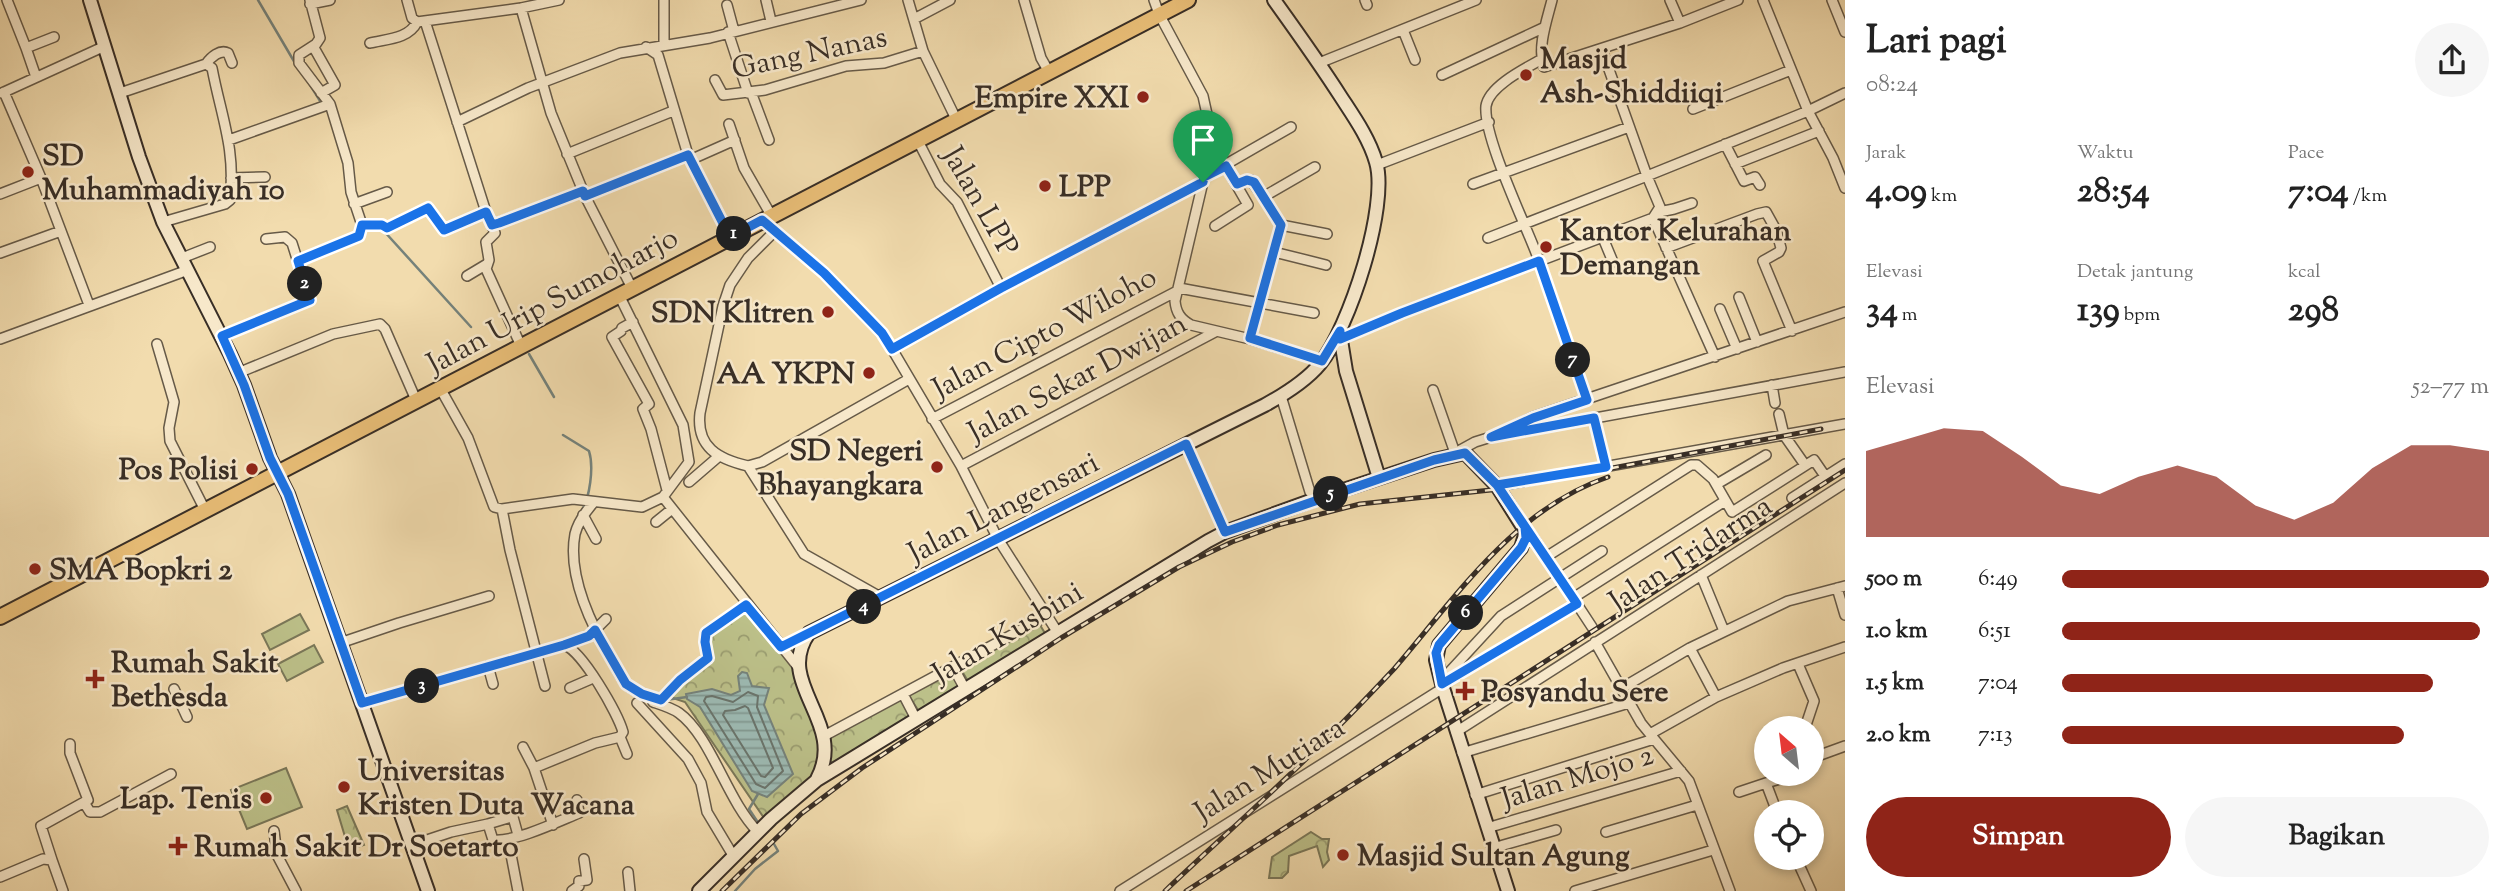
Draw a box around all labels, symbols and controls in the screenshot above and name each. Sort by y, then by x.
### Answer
text: Lari pagi [1866,16,2006,70]
street label: Gang Nanas [728,17,891,92]
button: share [2415,23,2489,97]
place label: Masjid Ash-Shiddiiqi [1540,39,1724,116]
marker: Masjid Ash-Shiddiiqi [1518,67,1534,83]
text: 08:24 [1866,69,1918,102]
place label: Empire XXI [975,78,1129,121]
marker: Empire XXI [1135,89,1151,105]
pin [1173,110,1233,182]
icon: arrive [1184,121,1222,159]
place label: SD Muhammadiyah 10 [42,136,285,213]
street label: Jalan LPP [929,137,1028,265]
text: Jarak [1866,140,1906,167]
text: Waktu [2077,140,2133,167]
text: Pace [2288,140,2324,167]
marker: SD Muhammadiyah 10 [20,164,36,180]
place label: LPP [1059,167,1111,210]
text: 4.09 [1866,167,1927,218]
text: 28:54 [2077,167,2150,218]
text: 7:04 [2288,167,2349,218]
marker: LPP [1037,178,1053,194]
text: km [1927,183,1957,210]
text: /km [2349,183,2387,210]
place label: Kantor Kelurahan Demangan [1560,211,1791,288]
pin: 1 [716,216,752,252]
street label: Jalan Urip Sumoharjo [418,218,686,388]
text: 1 [730,220,737,247]
marker: Kantor Kelurahan Demangan [1538,239,1554,255]
street label: Jalan Cipto Wiloho [924,257,1165,413]
text: Elevasi [1866,259,1923,286]
text: Detak jantung [2077,259,2193,286]
text: kcal [2288,259,2321,286]
pin: 2 [288,266,322,302]
text: 2 [300,270,309,297]
text: 34 [1866,286,1898,337]
text: 139 [2077,286,2120,337]
text: 298 [2288,286,2339,337]
place label: SDN Klitren [651,293,814,336]
text: m [1898,302,1918,329]
text: bpm [2120,302,2160,329]
street label: Jalan Sekar Dwijan [959,303,1196,456]
marker: SDN Klitren [820,304,836,320]
pin: 7 [1556,342,1590,378]
text: 7 [1568,346,1577,373]
place label: AA YKPN [716,354,855,397]
marker: AA YKPN [861,365,877,381]
text: Elevasi [1866,371,1935,404]
text: 52–77 m [2412,371,2489,404]
place label: SD Negeri Bhayangkara [758,431,923,508]
street label: Jalan Langensari [899,443,1107,577]
place label: Pos Polisi [119,450,238,493]
marker: SD Negeri Bhayangkara [929,459,945,475]
marker: Pos Polisi [244,461,260,477]
pin: 5 [1314,476,1348,512]
text: 5 [1327,480,1334,507]
street label: Jalan Tridarma [1599,486,1782,625]
place label: SMA Bopkri 2 [49,550,232,593]
marker: SMA Bopkri 2 [27,561,43,577]
text: 500 m [1866,563,1922,596]
text: 6:49 [1978,563,2018,596]
street label: Jalan Kusbini [923,572,1092,697]
pin: 4 [846,590,882,624]
text: 4 [859,593,868,620]
pin: 6 [1448,596,1484,630]
text: 6 [1461,599,1470,626]
text: 1.0 km [1866,615,1928,648]
text: 6:51 [1978,615,2011,648]
place label: Rumah Sakit Bethesda [111,643,279,720]
text: 1.5 km [1866,667,1924,700]
text: 7:04 [1978,667,2018,700]
pin: 3 [404,668,440,704]
marker: Rumah Sakit Bethesda [85,669,105,689]
text: 3 [418,672,425,699]
place label: Posyandu Sere [1481,672,1668,715]
marker: Posyandu Sere [1455,681,1475,701]
street label: Jalan Mutiara [1185,708,1354,836]
north arrow [1754,716,1824,786]
map controls [1754,716,1824,870]
text: 2.0 km [1866,719,1931,752]
text: 7:13 [1978,719,2013,752]
street label: Jalan Mojo 2 [1494,735,1659,823]
place label: Universitas Kristen Duta Wacana [358,751,635,828]
place label: Lap. Tenis [120,779,252,822]
marker: Universitas Kristen Duta Wacana [336,779,352,795]
marker: Lap. Tenis [258,790,274,806]
button: Simpan [1866,797,2171,877]
button: Bagikan [2185,797,2489,877]
button: locate [1754,800,1824,870]
place label: Rumah Sakit Dr Soetarto [194,827,519,870]
marker: Rumah Sakit Dr Soetarto [168,836,188,856]
place label: Masjid Sultan Agung [1357,836,1630,879]
marker: Masjid Sultan Agung [1335,847,1351,863]

